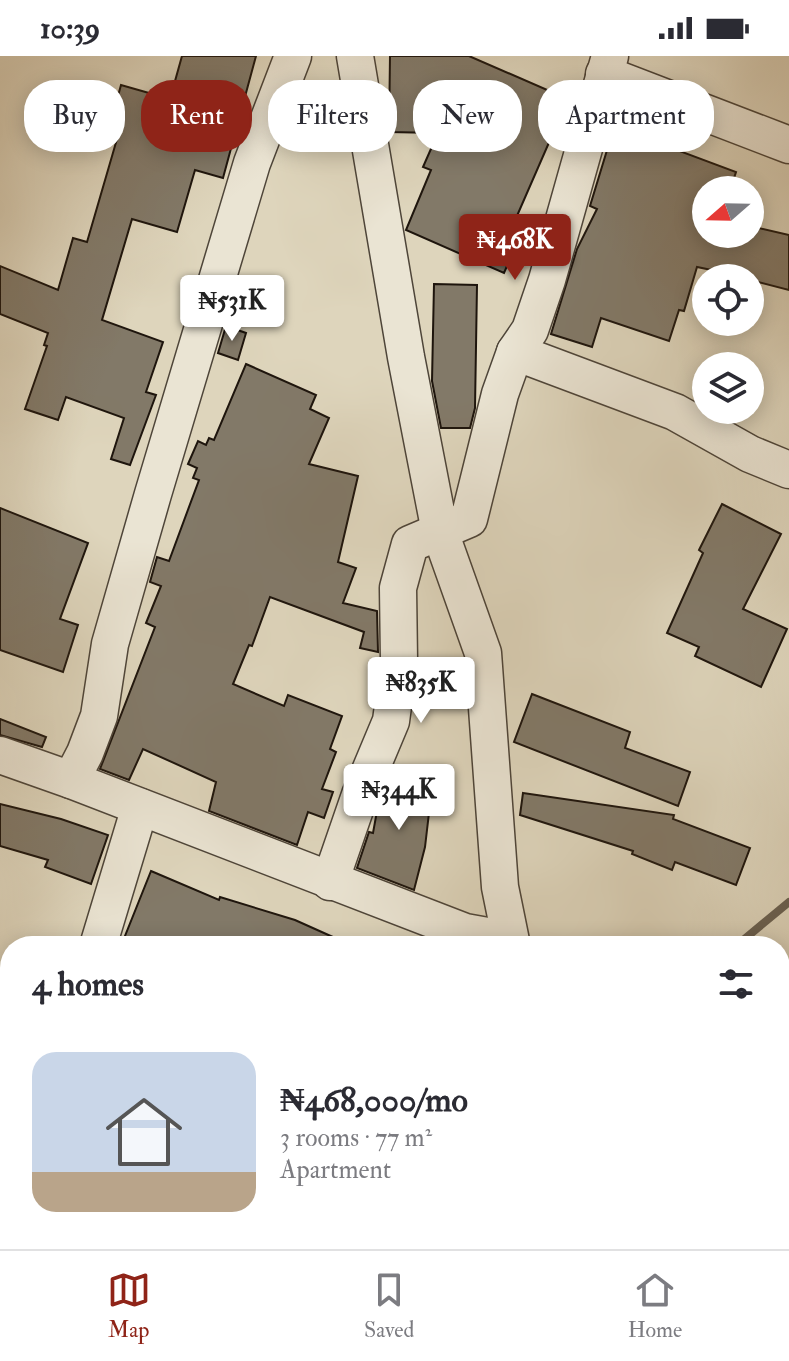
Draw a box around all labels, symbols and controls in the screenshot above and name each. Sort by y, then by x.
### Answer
text: 10:39 [40,10,100,47]
chip: Buy [24,80,125,152]
chip: Rent [141,80,252,152]
chip: Filters [268,80,397,152]
chip: New [413,80,522,152]
chip: Apartment [538,80,714,152]
north arrow [692,176,764,248]
map controls [692,176,764,424]
pin: ₦468K [459,214,571,282]
text: ₦468K [477,224,553,256]
button: locate [692,264,764,336]
pin: ₦531K [176,275,288,343]
text: ₦531K [198,285,266,317]
button: layers [692,352,764,424]
pin: ₦835K [365,657,477,725]
text: ₦835K [386,667,456,699]
pin: ₦344K [343,764,455,832]
text: ₦344K [362,774,436,806]
icon: filters [714,962,758,1006]
text: 4 homes [32,963,144,1006]
text: ₦468,000/mo [280,1079,468,1122]
icon: home [96,1084,192,1180]
text: 3 rooms · 77 m² [280,1122,432,1154]
text: Apartment [280,1154,391,1186]
tab: Map [107,1268,151,1344]
tab: Saved [364,1268,414,1344]
tab: Home [628,1268,682,1344]

